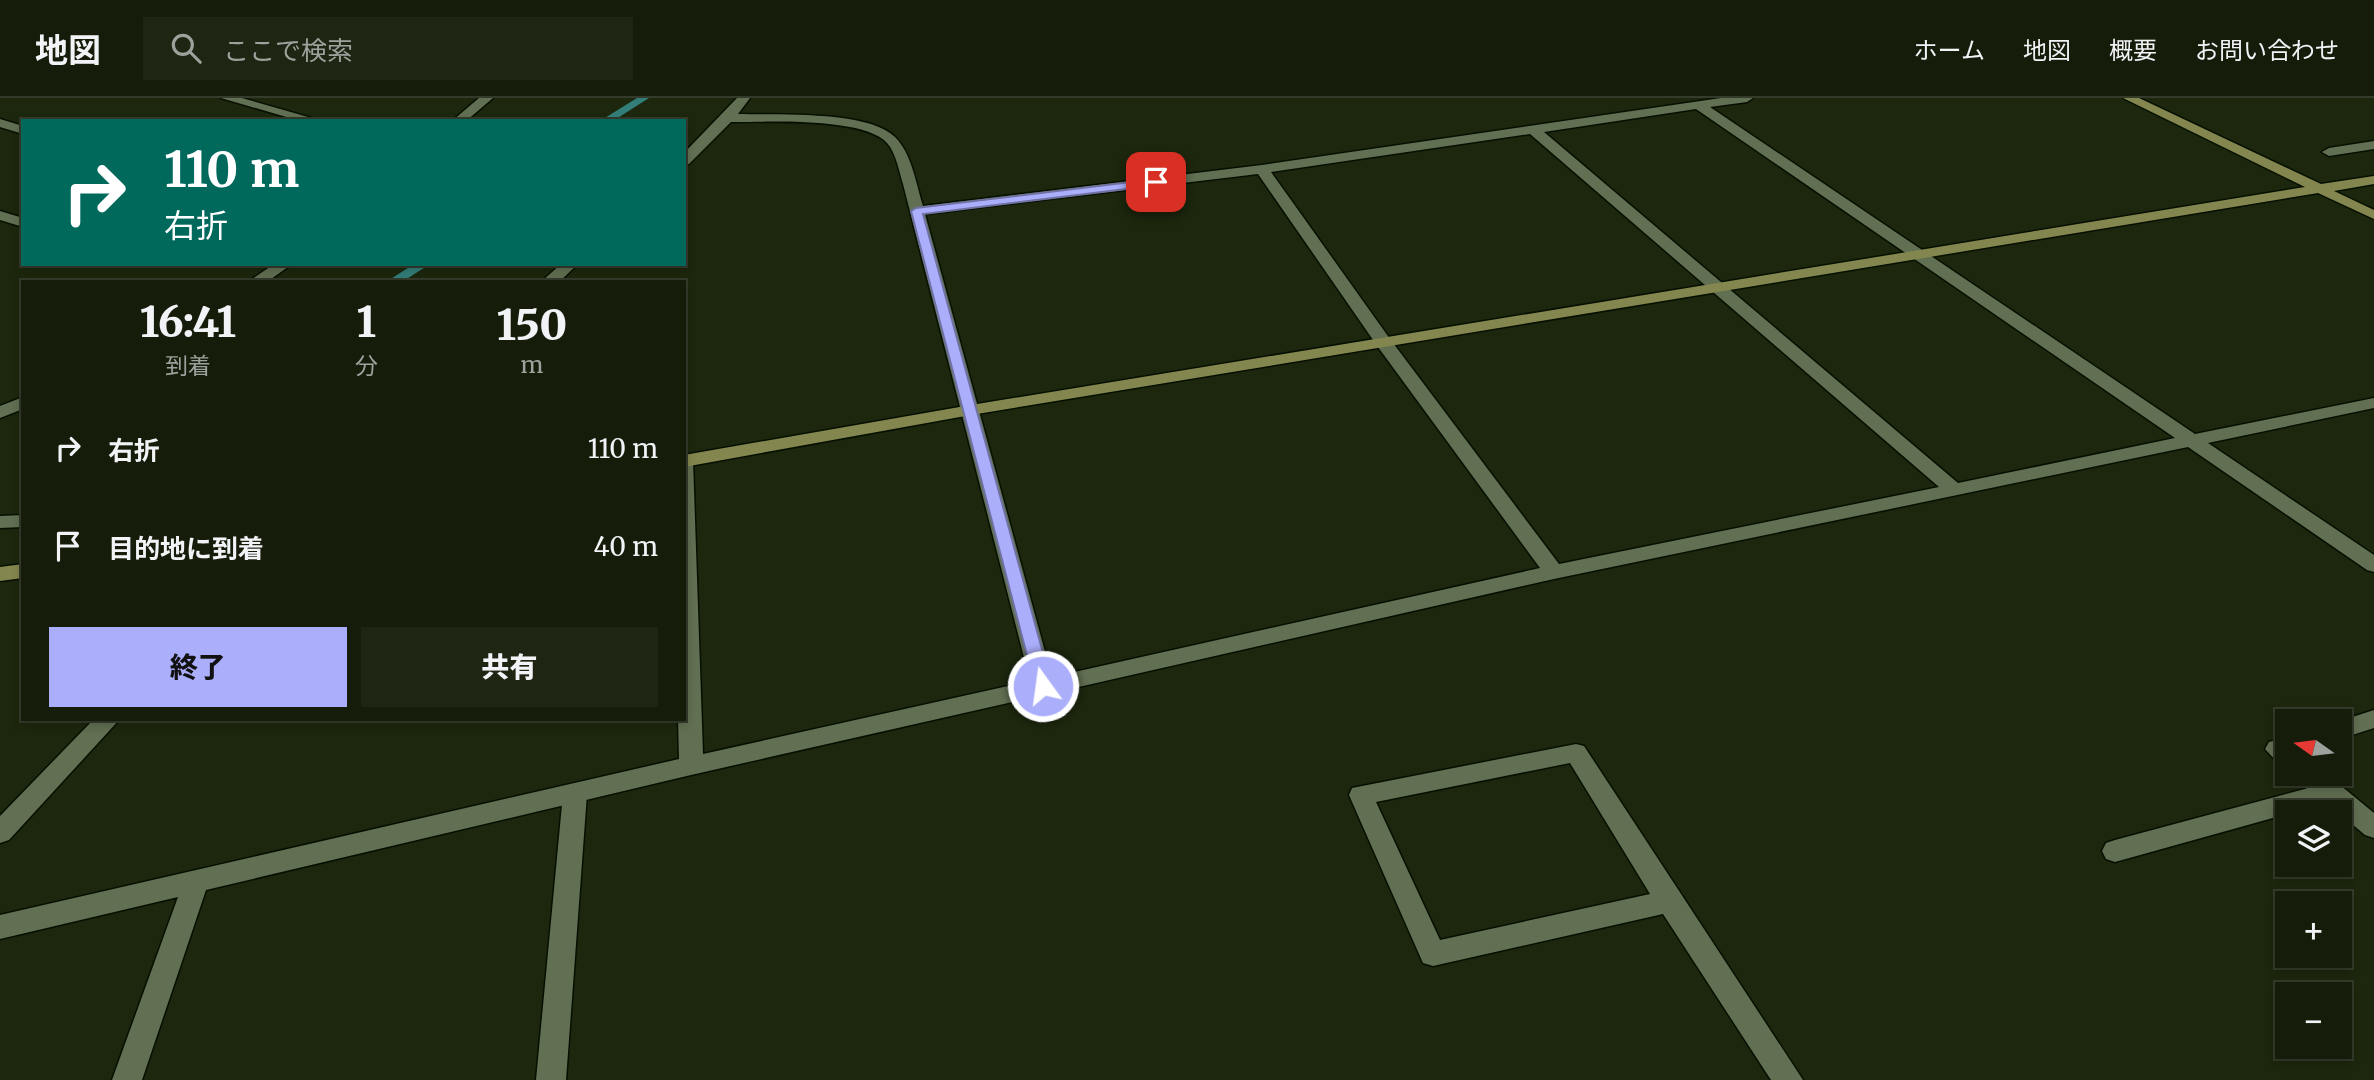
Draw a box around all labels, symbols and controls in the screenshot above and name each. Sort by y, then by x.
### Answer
search box [143,17,633,80]
icon: search [167,29,205,67]
text: 地図 [35,30,101,71]
text: ここで検索 [223,34,353,67]
text: ホーム [1914,35,1985,66]
text: 地図 [2023,35,2071,66]
text: 概要 [2109,35,2157,66]
text: お問い合わせ [2195,35,2339,66]
text: 110 m [164,139,299,200]
icon: right [49,147,140,238]
pin [1126,152,1186,212]
icon: arrive [1137,163,1175,201]
text: 右折 [164,206,228,246]
text: 16:41 [140,296,236,348]
text: 1 [357,296,376,348]
text: 150 [496,299,567,351]
text: m [520,350,543,379]
text: 到着 [165,351,211,380]
text: 分 [355,351,378,380]
icon: right [49,429,87,467]
text: 110 m [588,432,658,465]
text: 右折 [108,434,160,467]
icon: arrive [49,527,87,565]
text: 40 m [594,530,658,563]
text: 目的地に到着 [108,532,264,565]
button: 終了 [49,627,347,707]
button: 共有 [361,627,658,707]
position arrow [1006,649,1080,723]
north arrow [2275,709,2352,786]
map controls [2275,709,2352,1059]
button: layers [2275,800,2352,877]
button: + [2275,891,2352,968]
button: − [2275,982,2352,1059]

